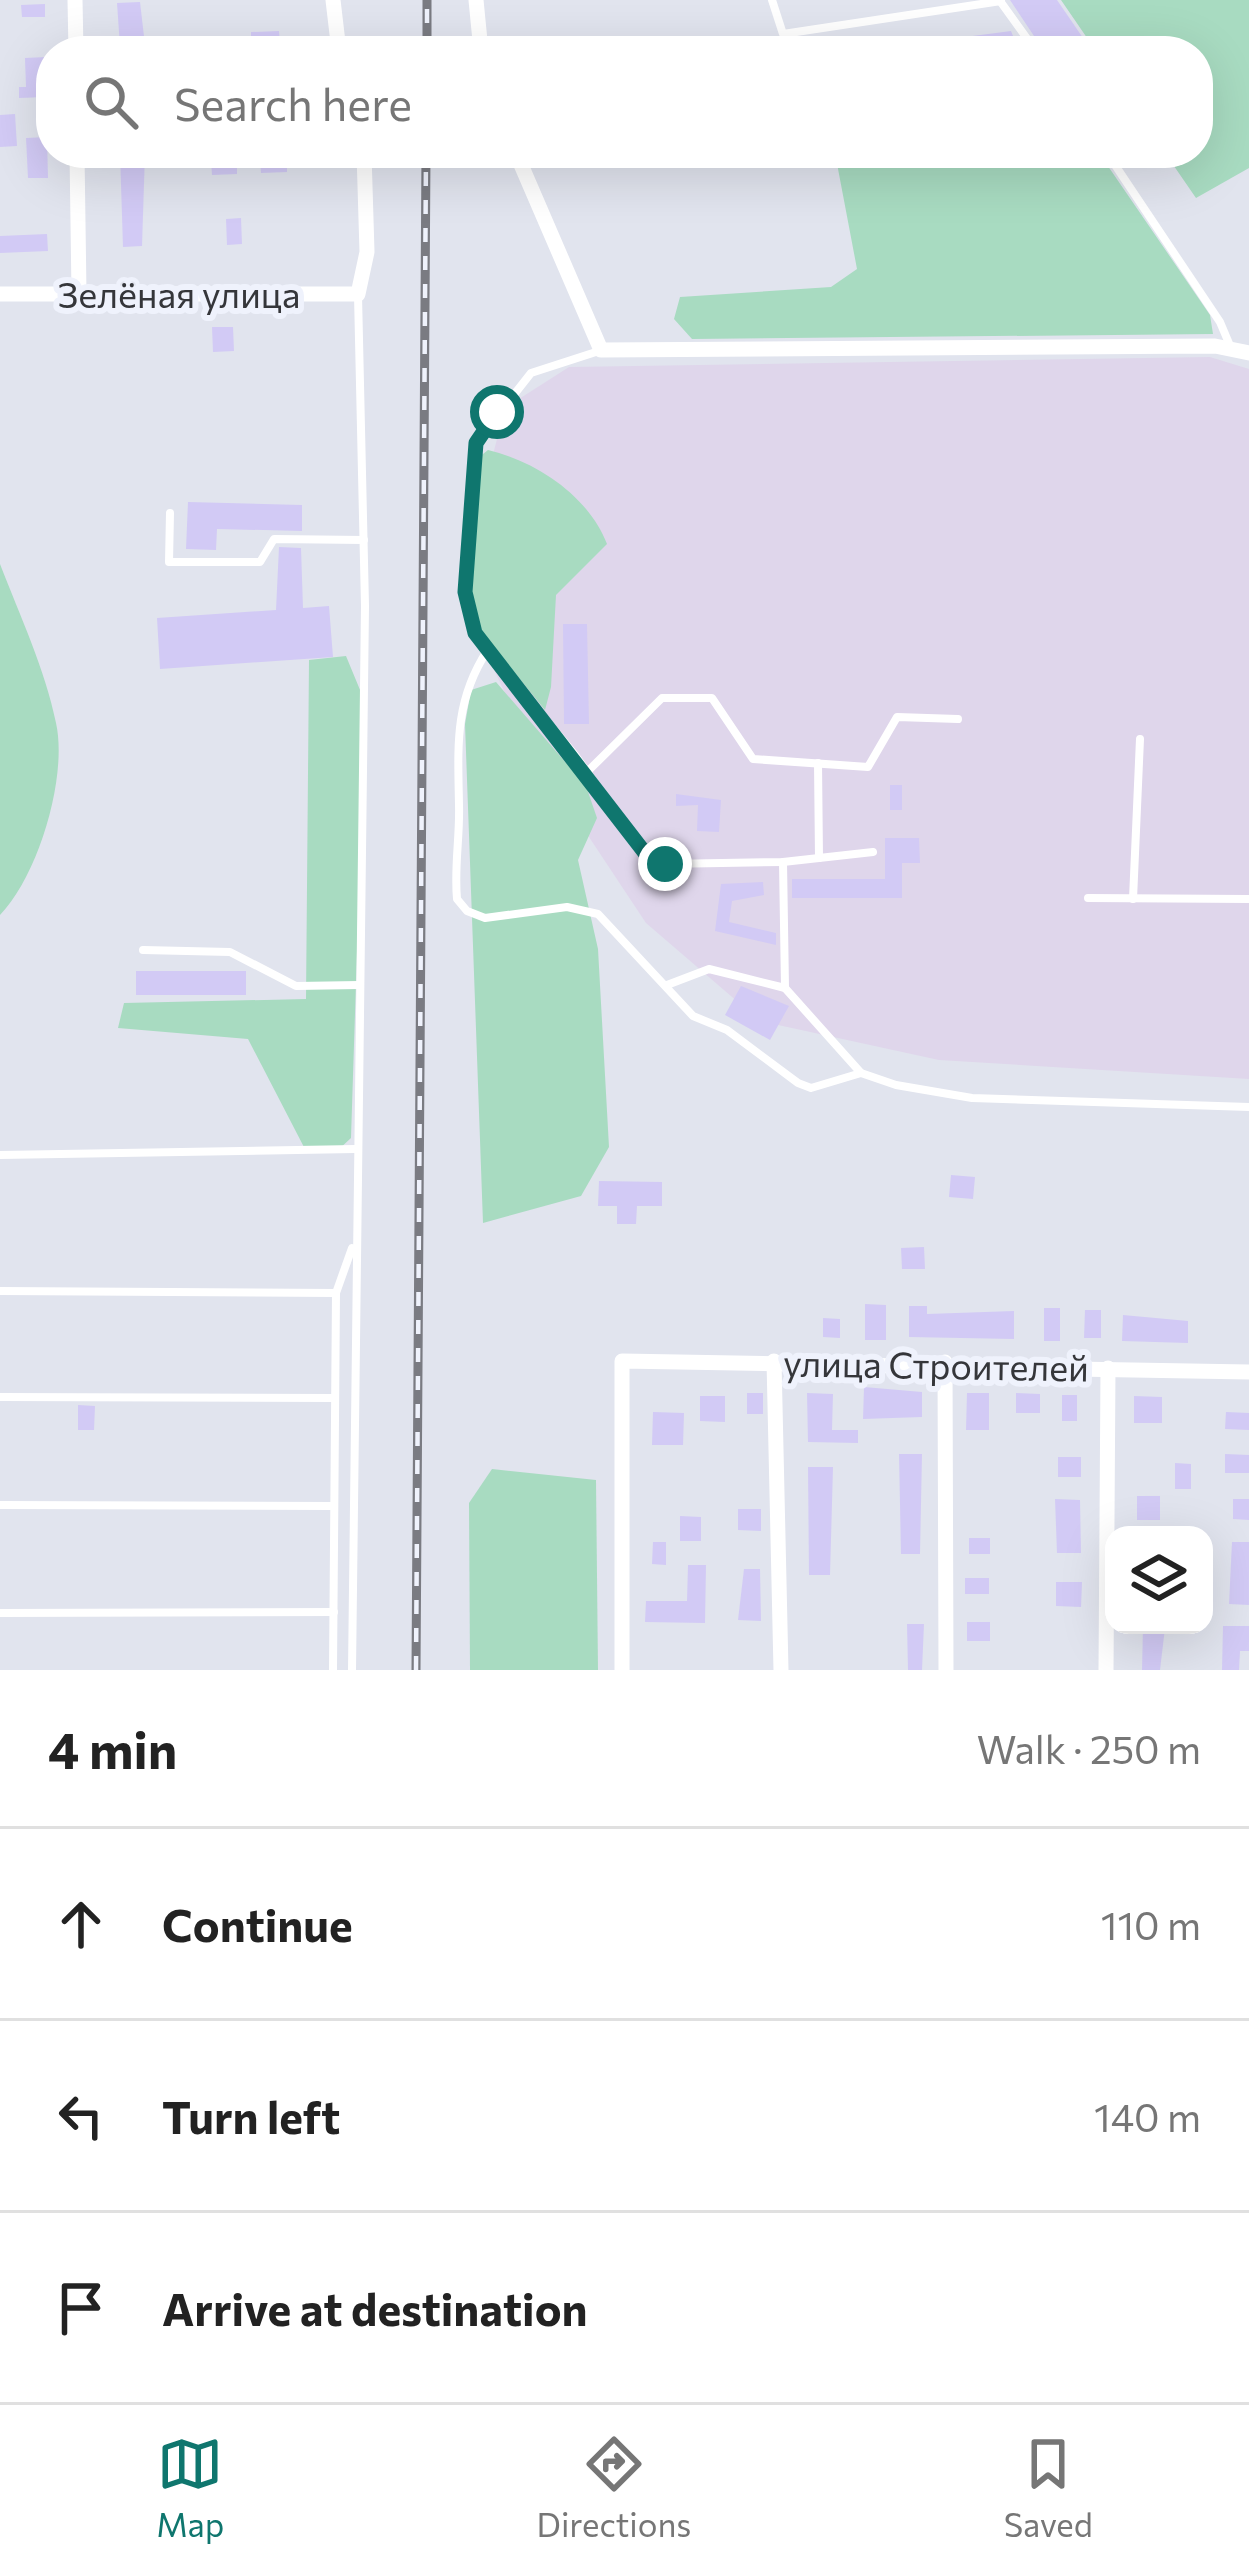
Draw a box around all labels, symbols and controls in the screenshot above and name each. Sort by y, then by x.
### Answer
search box [36,36,1213,168]
icon: search [78,69,144,135]
text: Search here [174,75,412,130]
street label: Зелёная улица [58,271,300,315]
route start [470,385,524,439]
route end [638,837,692,891]
street label: улица Строителей [783,1339,1089,1389]
map controls [1105,1526,1213,1634]
button: layers [1105,1526,1213,1634]
text: 4 min [48,1717,177,1780]
text: Walk · 250 m [977,1724,1201,1772]
icon: ahead [48,1891,114,1957]
text: Continue [162,1896,353,1951]
text: 110 m [1101,1900,1201,1948]
icon: left [48,2083,114,2149]
text: Turn left [162,2088,340,2143]
text: 140 m [1094,2092,1201,2140]
icon: arrive [48,2275,114,2341]
text: Arrive at destination [162,2280,588,2335]
tab: Map [156,2431,224,2544]
tab: Directions [537,2431,691,2544]
tab: Saved [1004,2431,1093,2544]

